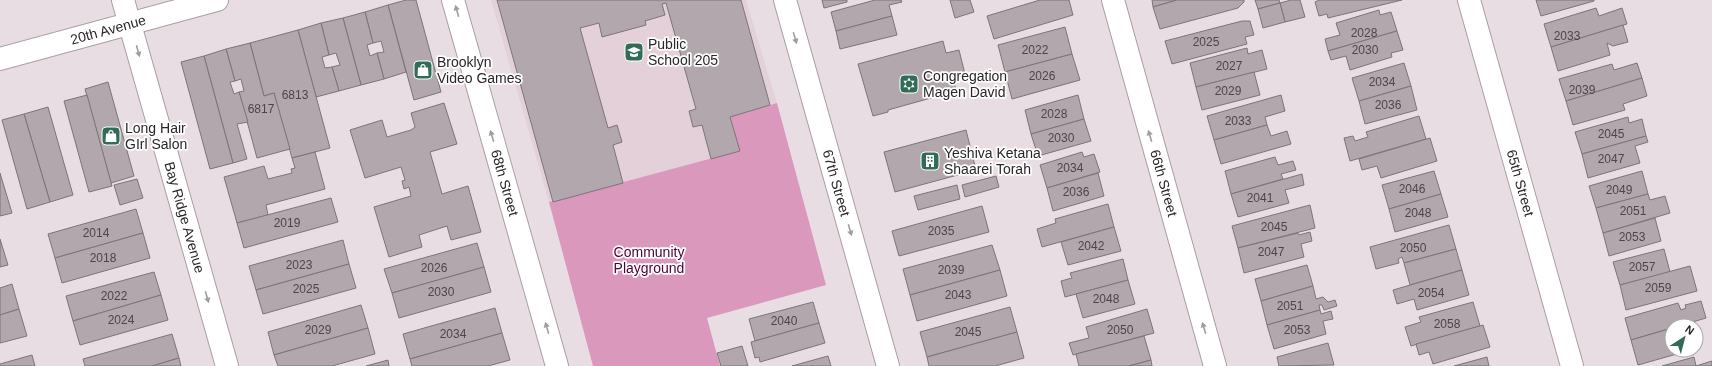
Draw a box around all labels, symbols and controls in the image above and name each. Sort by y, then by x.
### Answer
one-way arrow [454,5,460,17]
street label: 20th Avenue [68,12,148,48]
house number: 2028 [1351,26,1378,40]
house number: 2033 [1554,29,1581,43]
one-way arrow [792,32,798,44]
house number: 2025 [1193,35,1220,49]
place label: Public School 205 [648,36,718,68]
school or university icon: Public School 205 [623,41,645,63]
house number: 2022 [1022,43,1049,57]
house number: 2030 [1352,43,1379,57]
one-way arrow [135,45,141,57]
place label: Brooklyn Video Games [437,54,522,86]
shop icon: Brooklyn Video Games [412,59,434,81]
house number: 2027 [1216,59,1243,73]
place label: Congregation Magen David [923,68,1007,100]
house number: 2026 [1029,69,1056,83]
synagogue icon: Congregation Magen David [898,73,920,95]
house number: 2034 [1369,75,1396,89]
house number: 2039 [1569,83,1596,97]
house number: 2029 [1215,84,1242,98]
house number: 6813 [282,88,309,102]
house number: 2036 [1375,98,1402,112]
house number: 6817 [248,102,275,116]
house number: 2028 [1041,107,1068,121]
house number: 2033 [1225,114,1252,128]
place label: Long Hair GIrl Salon [125,120,187,152]
shop icon: Long Hair GIrl Salon [100,125,122,147]
house number: 2045 [1598,127,1625,141]
one-way arrow [489,130,495,142]
one-way arrow [1147,130,1153,142]
house number: 2030 [1048,131,1075,145]
place label: Yeshiva Ketana Shaarei Torah [944,145,1041,177]
street label: 68th Street [488,148,522,218]
street label: 67th Street [819,148,853,218]
street label: 66th Street [1147,148,1181,218]
street label: 65th Street [1503,148,1537,218]
building icon: Yeshiva Ketana Shaarei Torah [919,150,941,172]
house number: 2047 [1598,152,1625,166]
street label: Bay Ridge Avenue [161,160,208,275]
house number: 2034 [1057,161,1084,175]
house number: 2046 [1399,182,1426,196]
house number: 2049 [1606,183,1633,197]
house number: 2036 [1063,185,1090,199]
house number: 2041 [1247,191,1274,205]
house number: 2051 [1620,204,1647,218]
house number: 2048 [1405,206,1432,220]
house number: 2019 [274,216,301,230]
house number: 2045 [1261,220,1288,234]
one-way arrow [847,224,853,236]
house number: 2035 [928,224,955,238]
house number: 2014 [83,226,110,240]
house number: 2053 [1619,230,1646,244]
house number: 2042 [1078,239,1105,253]
house number: 2050 [1400,241,1427,255]
park label: Community Playground [614,244,684,276]
house number: 2047 [1258,245,1285,259]
house number: 2018 [90,251,117,265]
house number: 2023 [286,258,313,272]
house number: 2057 [1629,260,1656,274]
house number: 2026 [421,261,448,275]
house number: 2039 [938,263,965,277]
house number: 2059 [1645,281,1672,295]
house number: 2025 [293,282,320,296]
house number: 2030 [428,285,455,299]
house number: 2054 [1418,286,1445,300]
house number: 2043 [945,288,972,302]
house number: 2022 [101,289,128,303]
one-way arrow [204,292,210,304]
house number: 2048 [1093,292,1120,306]
house number: 2051 [1277,299,1304,313]
house number: 2024 [108,313,135,327]
house number: 2040 [771,314,798,328]
house number: 2058 [1434,317,1461,331]
north arrow [1664,318,1704,358]
one-way arrow [543,322,549,335]
one-way arrow [1201,322,1207,334]
house number: 2029 [305,323,332,337]
house number: 2050 [1107,323,1134,337]
house number: 2053 [1284,323,1311,337]
text: N [1683,323,1697,337]
house number: 2045 [955,325,982,339]
house number: 2034 [440,327,467,341]

